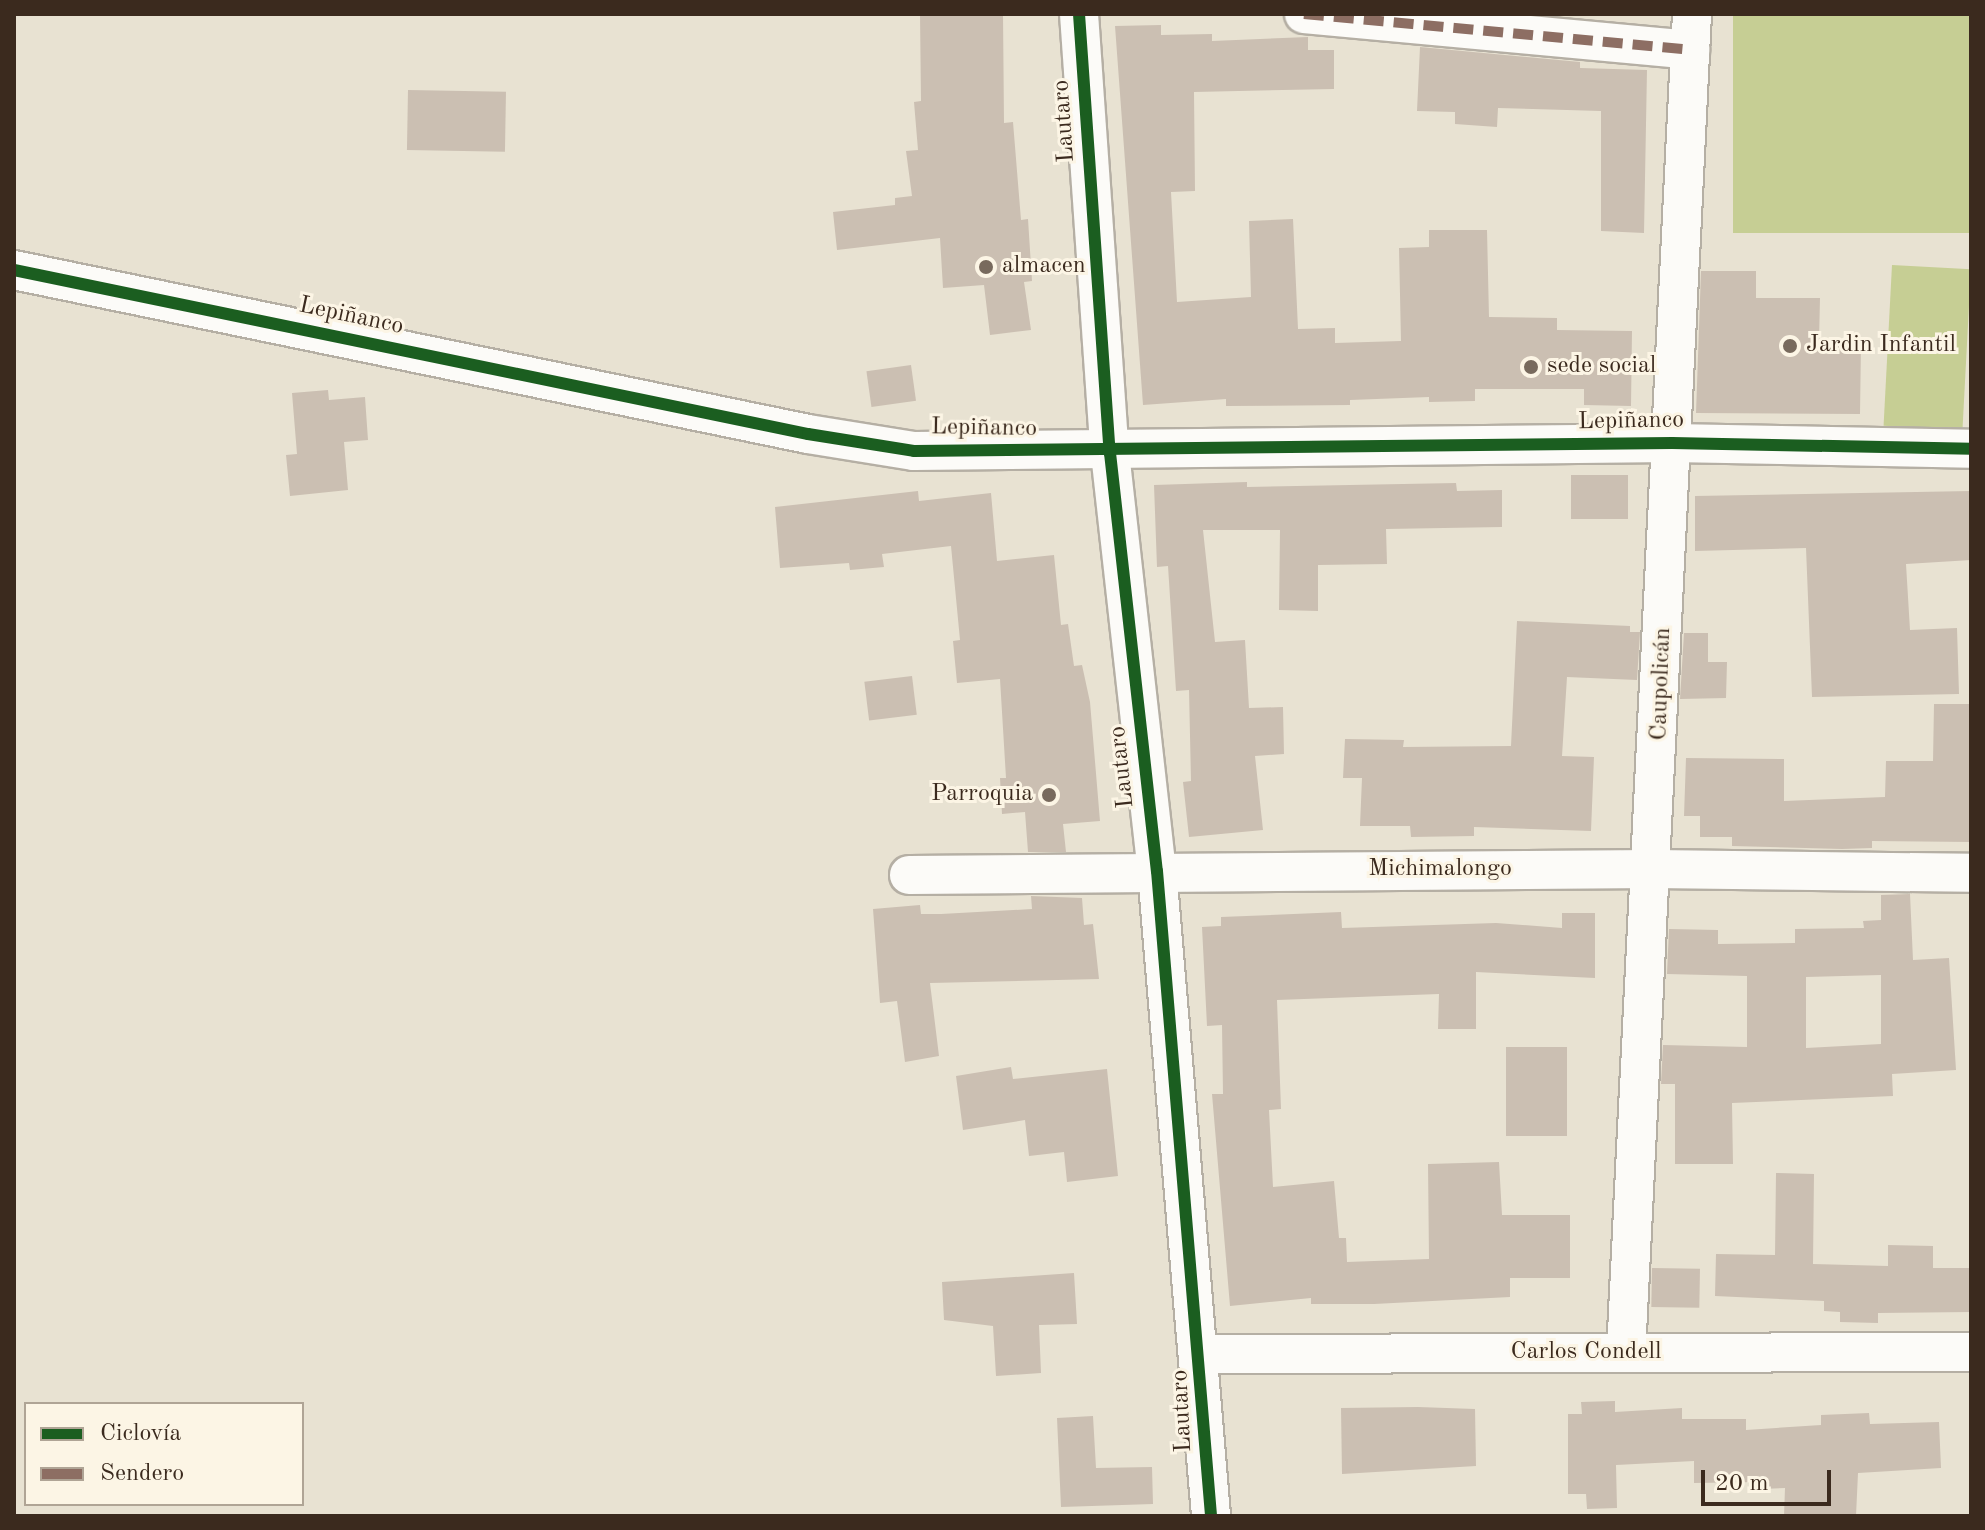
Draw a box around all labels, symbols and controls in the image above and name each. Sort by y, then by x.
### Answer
street label: Lautaro [1048,79,1082,163]
place label: almacen [1002,253,1086,281]
marker: almacen [977,258,995,276]
street label: Lepiñanco [296,292,406,342]
place label: Jardin Infantil [1806,332,1956,360]
marker: Jardin Infantil [1781,337,1799,355]
place label: sede social [1547,353,1656,381]
marker: sede social [1522,358,1540,376]
street label: Lepiñanco [1578,407,1684,437]
street label: Lepiñanco [931,414,1037,444]
street label: Caupolicán [1646,627,1678,741]
street label: Lautaro [1104,724,1142,810]
place label: Parroquia [931,781,1033,809]
marker: Parroquia [1040,786,1058,804]
street label: Michimalongo [1368,856,1512,884]
street label: Carlos Condell [1511,1339,1661,1367]
street label: Lautaro [1166,1369,1200,1453]
legend [24,1402,304,1506]
text: Ciclovía [100,1422,181,1446]
scale bar [1705,1454,1835,1504]
text: Sendero [100,1462,184,1486]
text: 20 m [1715,1472,1769,1496]

